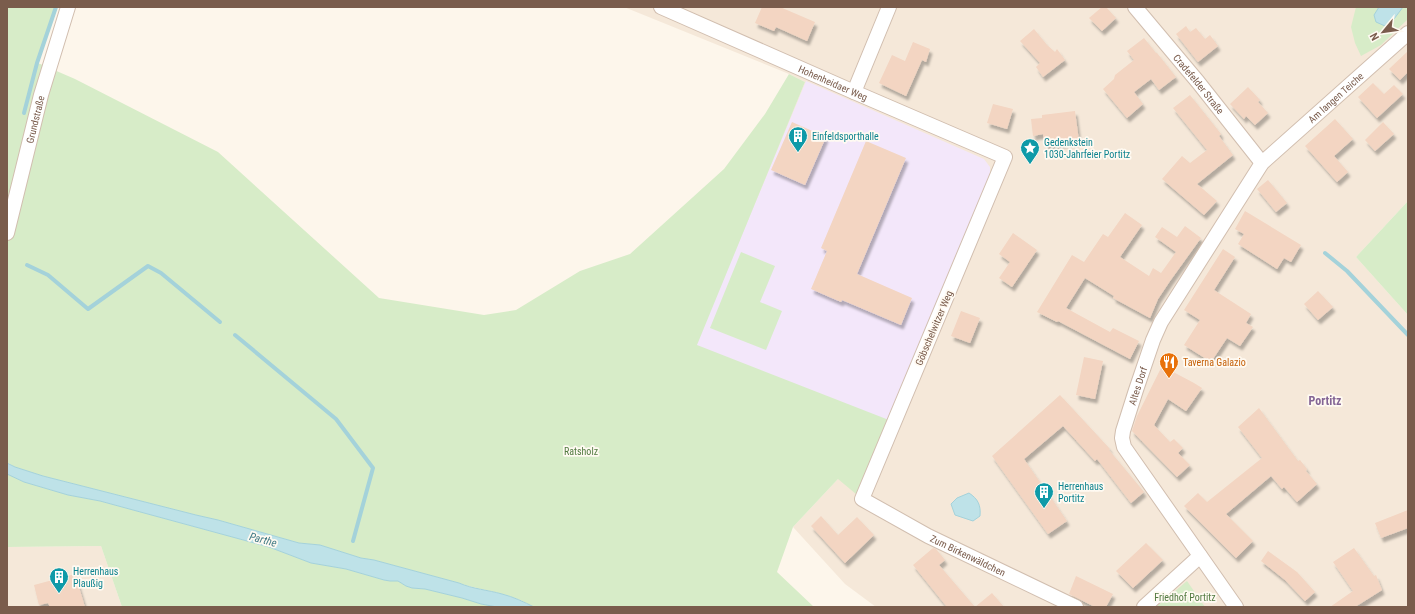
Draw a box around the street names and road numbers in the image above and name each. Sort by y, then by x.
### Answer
street label: Cradefelder Straße [1171,52,1227,116]
street label: Hohenheidaer Weg [797,63,869,103]
street label: Am langen Teiche [1306,70,1366,125]
street label: Grundstraße [24,94,46,144]
street label: Göbschelwitzer Weg [913,289,955,367]
street label: Altes Dorf [1126,365,1149,406]
street label: Zum Birkenwäldchen [929,532,1008,578]

